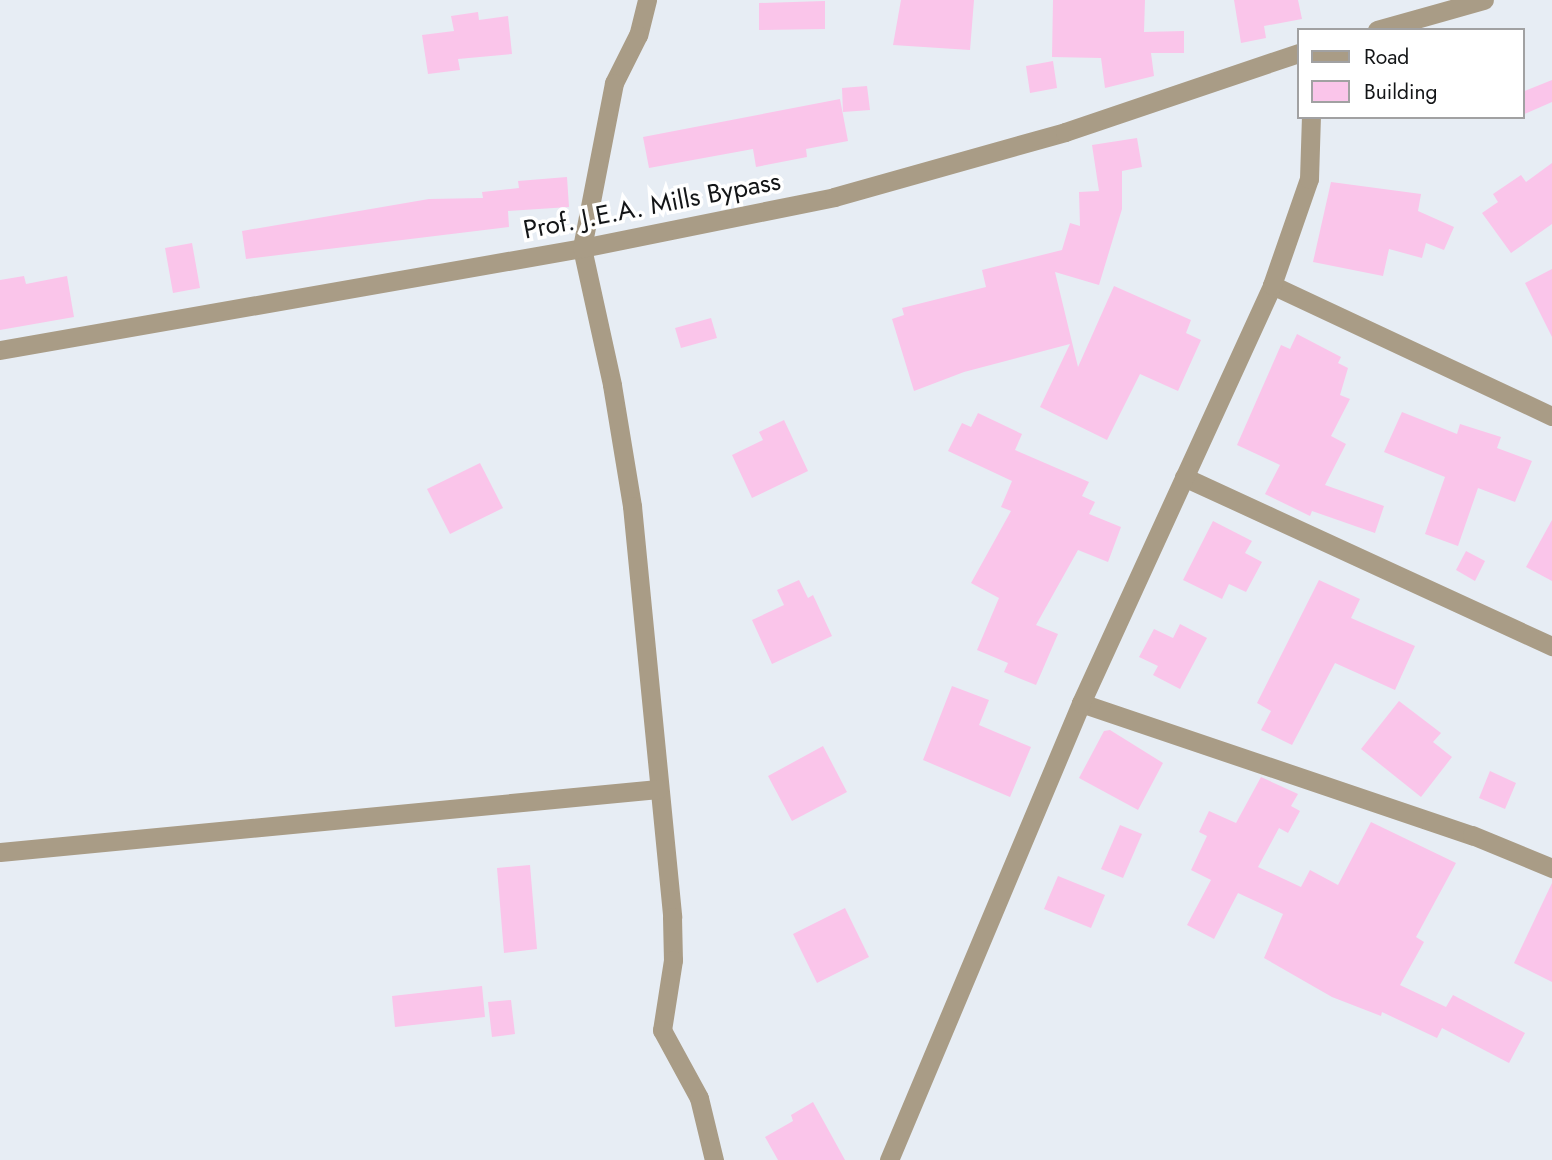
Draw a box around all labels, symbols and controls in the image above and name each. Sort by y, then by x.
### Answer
legend [1296,28,1524,119]
text: Road [1364,42,1409,72]
text: Building [1364,77,1437,107]
street label: Prof. J.E.A. Mills Bypass [521,166,783,246]

